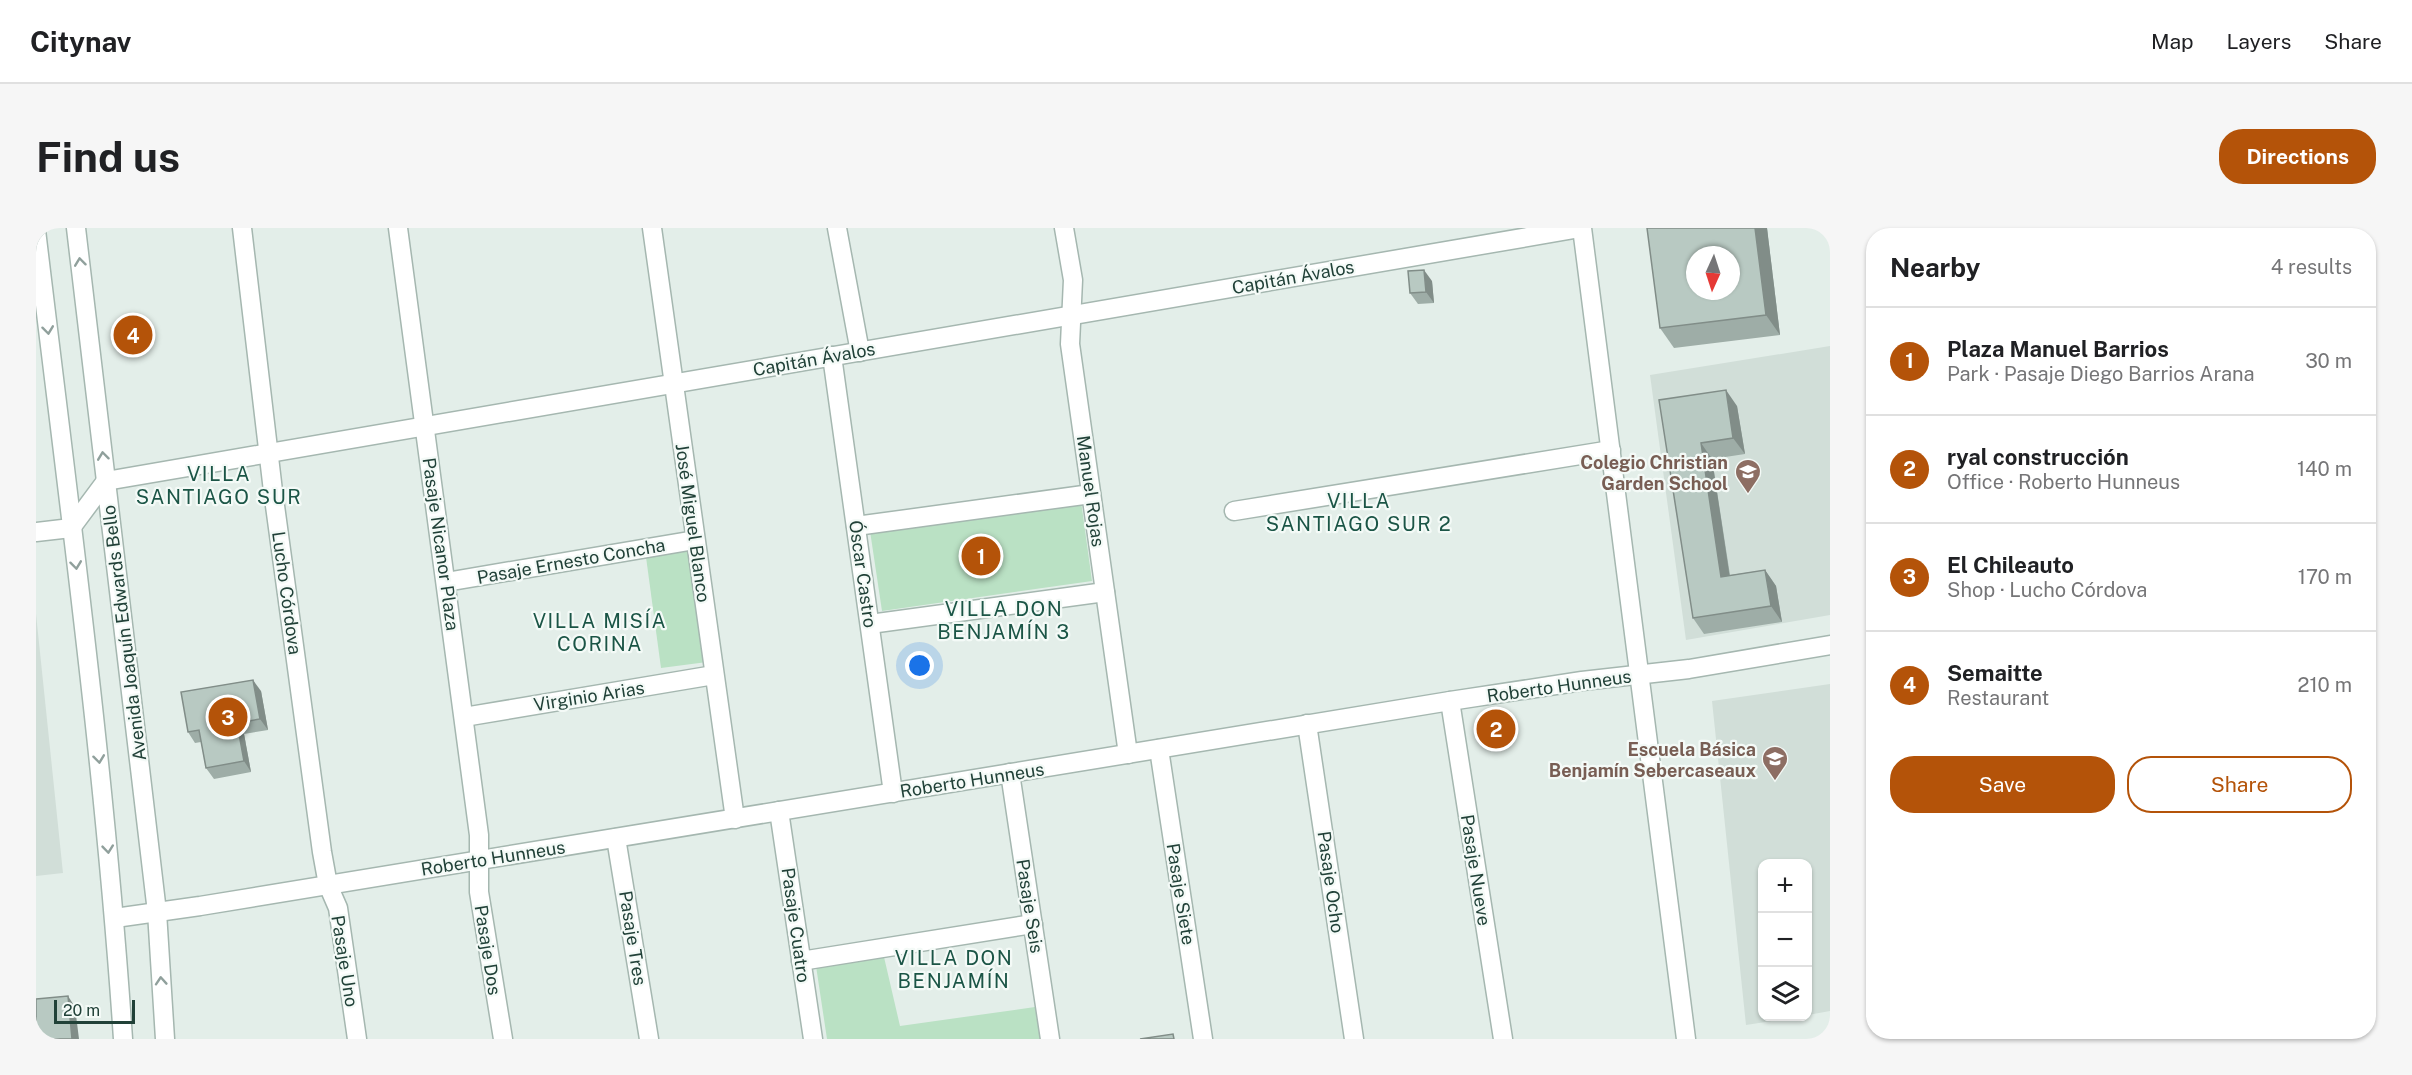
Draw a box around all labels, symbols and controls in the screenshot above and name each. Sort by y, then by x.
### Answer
text: Citynav [30,25,131,58]
text: Map [2151,29,2194,54]
text: Layers [2227,29,2291,54]
text: Share [2324,29,2382,54]
button: Directions [2219,129,2376,184]
text: Find us [36,132,180,181]
north arrow [1686,246,1740,300]
text: Nearby [1890,252,1980,283]
street label: Capitán Ávalos [1230,255,1356,298]
text: 4 results [2271,255,2352,279]
one-way arrow [74,257,87,267]
pin: 4 [114,312,152,358]
one-way arrow [41,325,54,335]
text: Plaza Manuel Barrios [1947,336,2169,362]
street label: Capitán Ávalos [751,337,877,380]
text: 1 [1905,349,1914,373]
text: 30 m [2305,349,2352,373]
text: Park · Pasaje Diego Barrios Arana [1947,362,2255,386]
street label: Manuel Rojas [1073,434,1109,548]
street label: José Miguel Blanco [671,442,715,604]
text: ryal construcción [1947,444,2129,470]
one-way arrow [97,451,110,460]
place label: Colegio Christian Garden School [1580,452,1728,494]
street label: Pasaje Nicanor Plaza [418,456,464,632]
school or university icon: Colegio Christian Garden School [1733,457,1763,495]
text: 2 [1903,457,1916,481]
text: 140 m [2297,457,2352,481]
district label: VILLA SANTIAGO SUR [136,462,302,509]
text: Office · Roberto Hunneus [1947,470,2180,494]
district label: VILLA SANTIAGO SUR 2 [1266,489,1452,536]
street label: Avenida Joaquín Edwards Bello [98,504,150,762]
street label: Óscar Castro [845,519,882,629]
street label: Lucho Córdova [268,530,306,656]
street label: Pasaje Ernesto Concha [475,534,667,588]
pin: 1 [962,534,1000,578]
text: El Chileauto [1947,552,2074,578]
one-way arrow [69,561,82,570]
text: 3 [1903,565,1916,589]
text: 170 m [2298,565,2352,589]
text: Shop · Lucho Córdova [1947,578,2147,602]
district label: VILLA DON BENJAMÍN 3 [937,597,1071,644]
district label: VILLA MISÍA CORINA [533,608,667,656]
your location [905,651,934,680]
text: Semaitte [1947,660,2043,686]
street label: Roberto Hunneus [1485,665,1633,707]
text: 4 [1903,673,1916,697]
text: 210 m [2298,673,2352,697]
street label: Virginio Arias [532,677,646,715]
text: Restaurant [1947,686,2049,710]
pin: 3 [208,694,248,740]
pin: 2 [1476,706,1516,752]
place label: Escuela Básica Benjamín Sebercaseaux [1549,739,1756,781]
school or university icon: Escuela Básica Benjamín Sebercaseaux [1760,744,1790,782]
one-way arrow [92,754,104,764]
button: Save [1890,756,2115,813]
button: Share [2127,756,2352,813]
street label: Roberto Hunneus [898,758,1046,802]
street label: Pasaje Nueve [1457,813,1495,927]
street label: Pasaje Ocho [1313,830,1349,934]
street label: Roberto Hunneus [419,836,567,880]
street label: Pasaje Siete [1163,842,1199,946]
one-way arrow [101,844,114,853]
street label: Pasaje Seis [1012,857,1048,955]
map controls [1758,859,1812,1021]
button: + [1758,859,1812,913]
street label: Pasaje Cuatro [778,866,814,984]
street label: Pasaje Tres [615,889,651,987]
street label: Pasaje Dos [471,903,505,997]
button: − [1758,913,1812,967]
street label: Pasaje Uno [327,914,363,1008]
district label: VILLA DON BENJAMÍN [895,946,1013,993]
button: layers [1758,967,1812,1021]
one-way arrow [155,976,168,985]
scale bar [54,997,135,1024]
text: 20 m [63,1001,100,1020]

